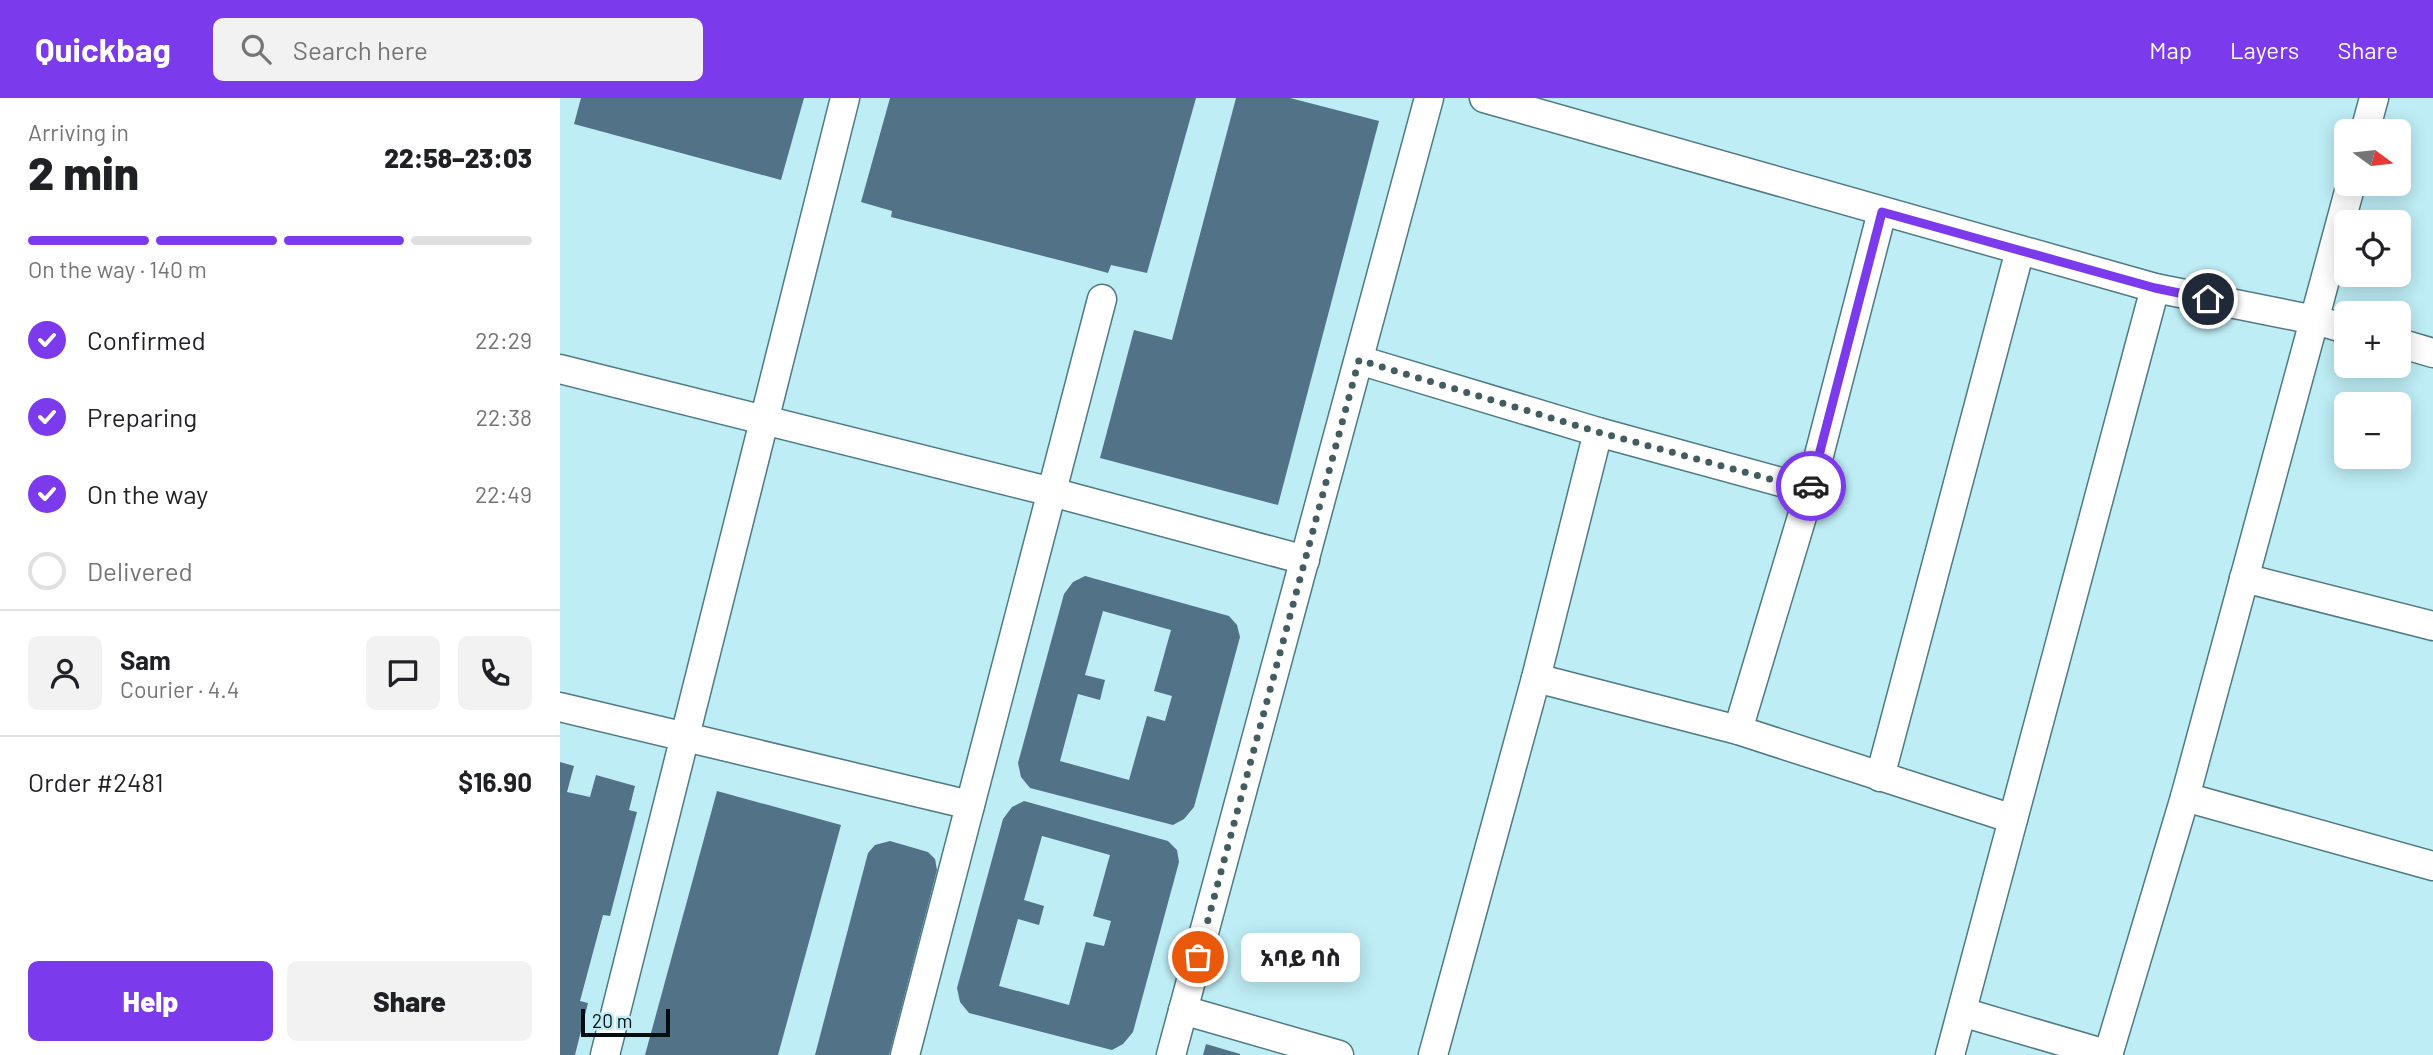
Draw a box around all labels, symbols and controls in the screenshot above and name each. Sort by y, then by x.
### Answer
search box [213,18,703,81]
text: Quickbag [35,29,171,69]
icon: search [237,30,275,68]
text: Search here [293,34,428,65]
text: Map [2149,35,2192,64]
text: Layers [2230,35,2299,64]
text: Share [2337,35,2398,64]
text: Arriving in [28,118,129,146]
north arrow [2334,119,2412,196]
map controls [2334,119,2411,469]
text: 22:58–23:03 [384,142,532,173]
text: 2 min [28,144,139,199]
button: locate [2334,210,2411,287]
text: On the way · 140 m [28,255,207,283]
pin [2178,269,2238,329]
icon: home [2189,280,2227,318]
button: + [2334,301,2411,378]
icon: check [28,321,66,359]
text: Confirmed [87,324,206,355]
text: 22:29 [475,326,532,354]
button: − [2334,392,2411,469]
icon: check [28,398,66,436]
text: Preparing [87,401,197,432]
text: 22:38 [476,403,532,431]
courier [1776,451,1846,521]
icon: car [1792,467,1830,505]
icon: check [28,475,66,513]
text: On the way [87,478,208,509]
text: 22:49 [475,480,532,508]
text: Delivered [87,555,193,586]
button: person [28,636,102,710]
button: chat [366,636,440,710]
button: phone [458,636,532,710]
text: Sam [120,644,171,675]
text: Courier · 4.4 [120,675,239,703]
text: Order #2481 [28,766,164,797]
text: $16.90 [458,766,532,797]
pin [1168,927,1228,987]
callout: አባይ ባስ [1240,932,1359,982]
icon: bag [1179,938,1217,976]
text: አባይ ባስ [1260,943,1341,971]
button: Help [28,961,273,1041]
button: Share [287,961,532,1041]
scale bar [581,1006,670,1038]
text: 20 m [592,1009,632,1032]

